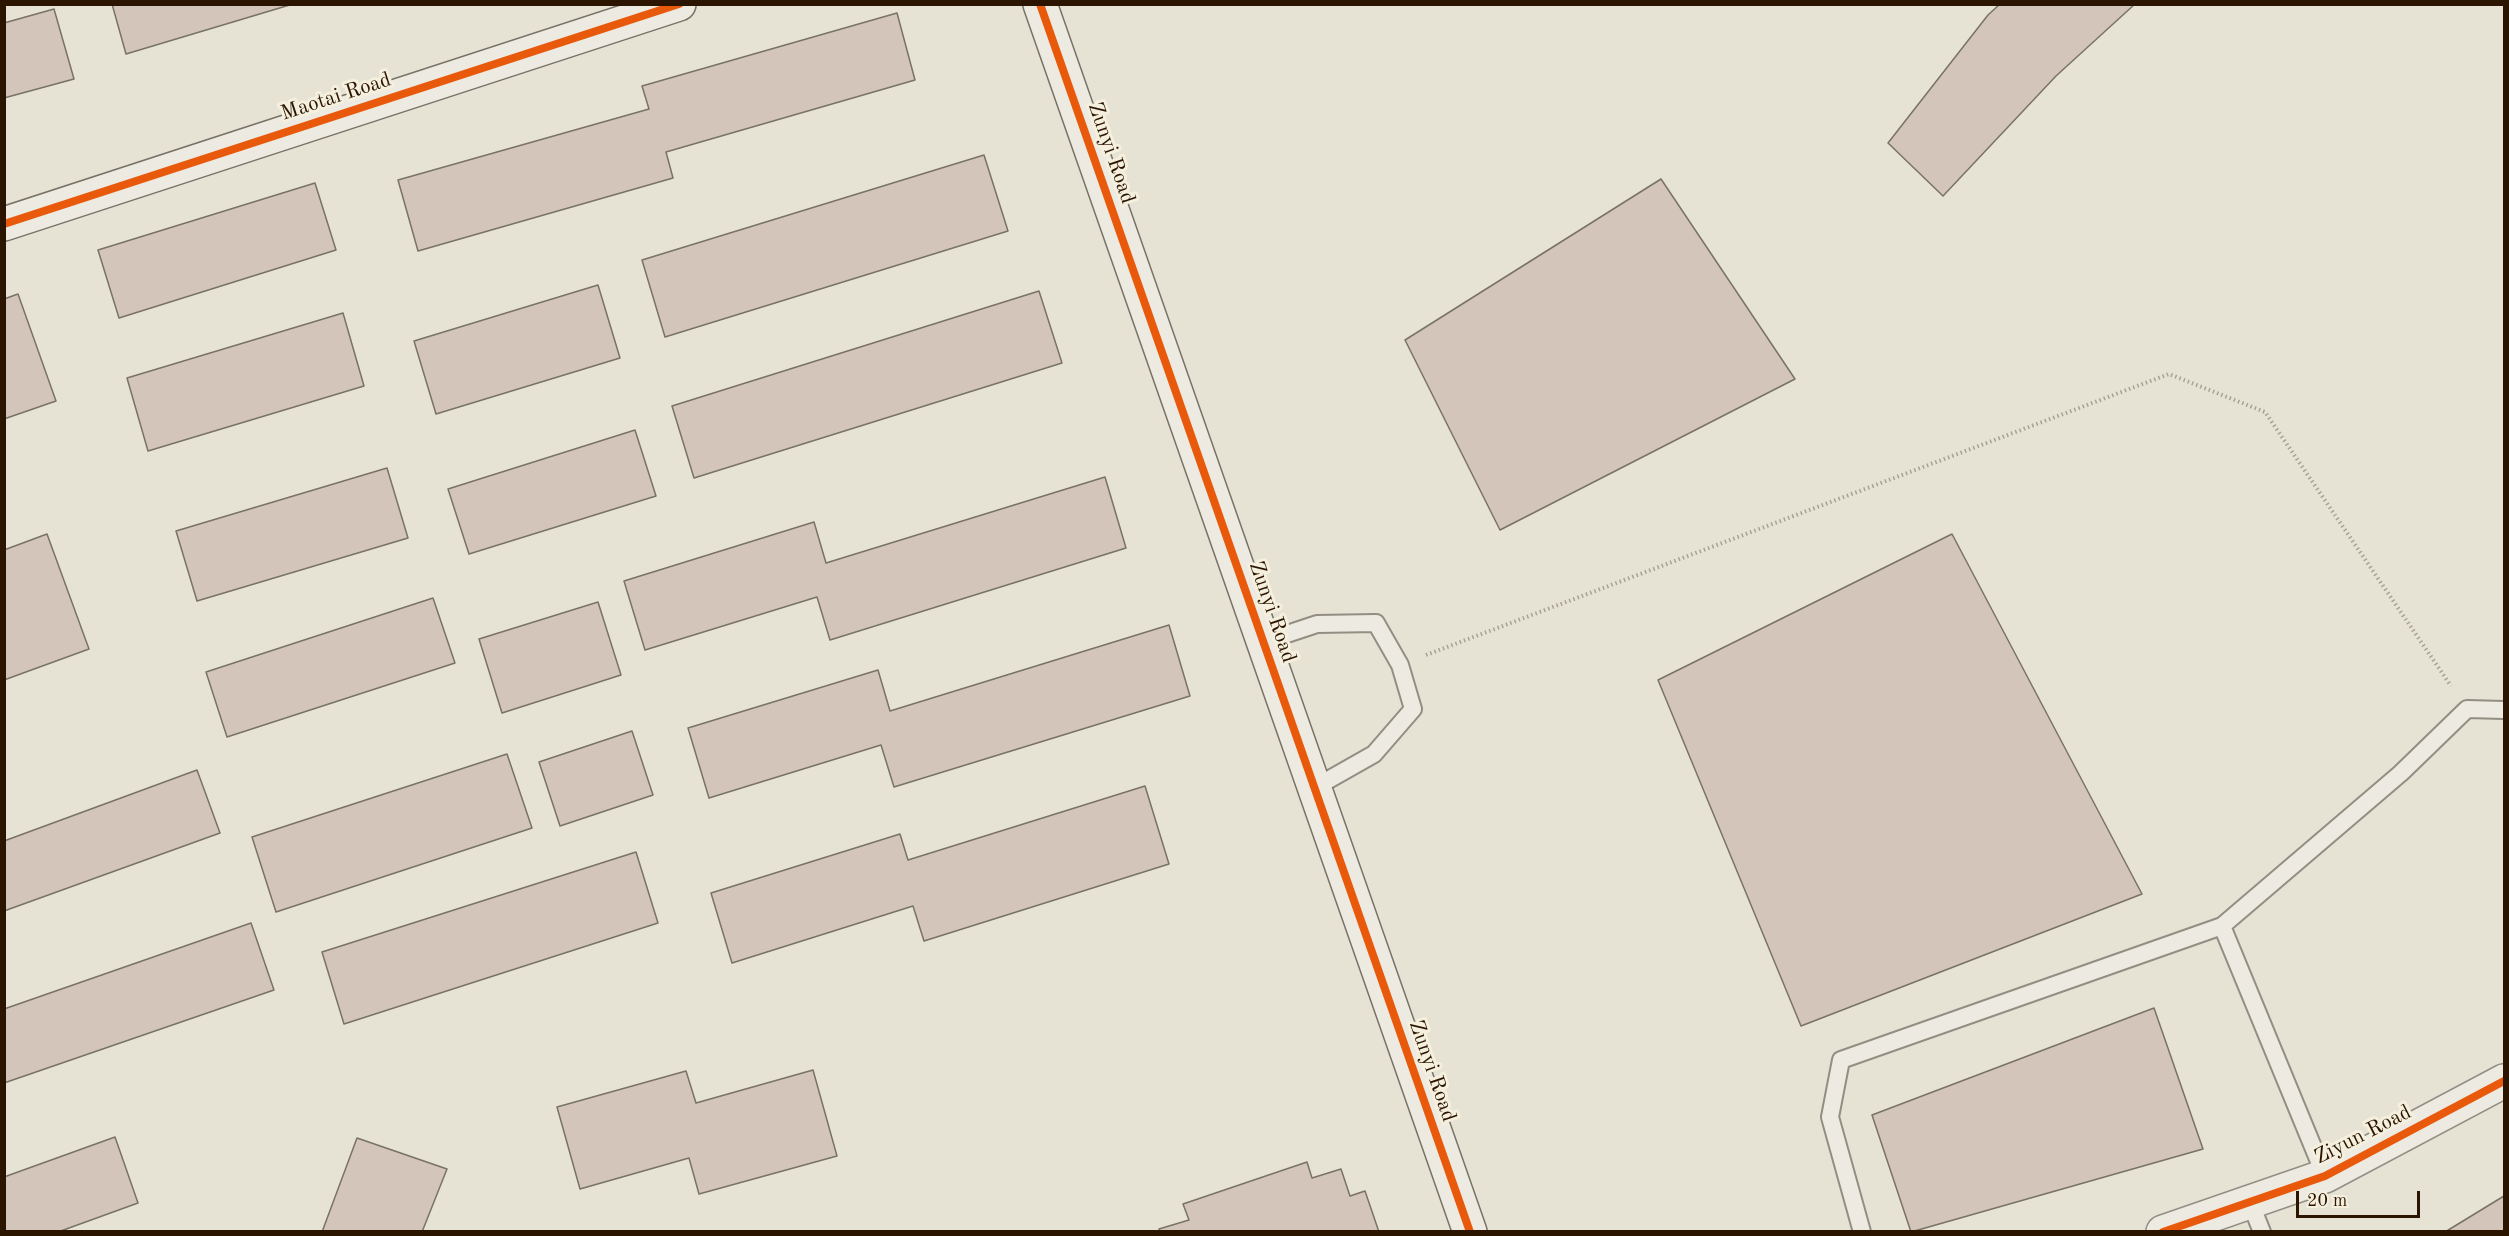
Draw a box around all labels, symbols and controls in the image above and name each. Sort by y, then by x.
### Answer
street label: Maotai Road [278,67,394,127]
street label: Zunyi Road [1082,99,1140,207]
street label: Zunyi Road [1243,558,1301,666]
street label: Zunyi Road [1403,1017,1461,1125]
street label: Ziyun Road [2310,1100,2416,1170]
scale bar [2299,1179,2424,1217]
text: 20 m [2307,1192,2347,1210]

